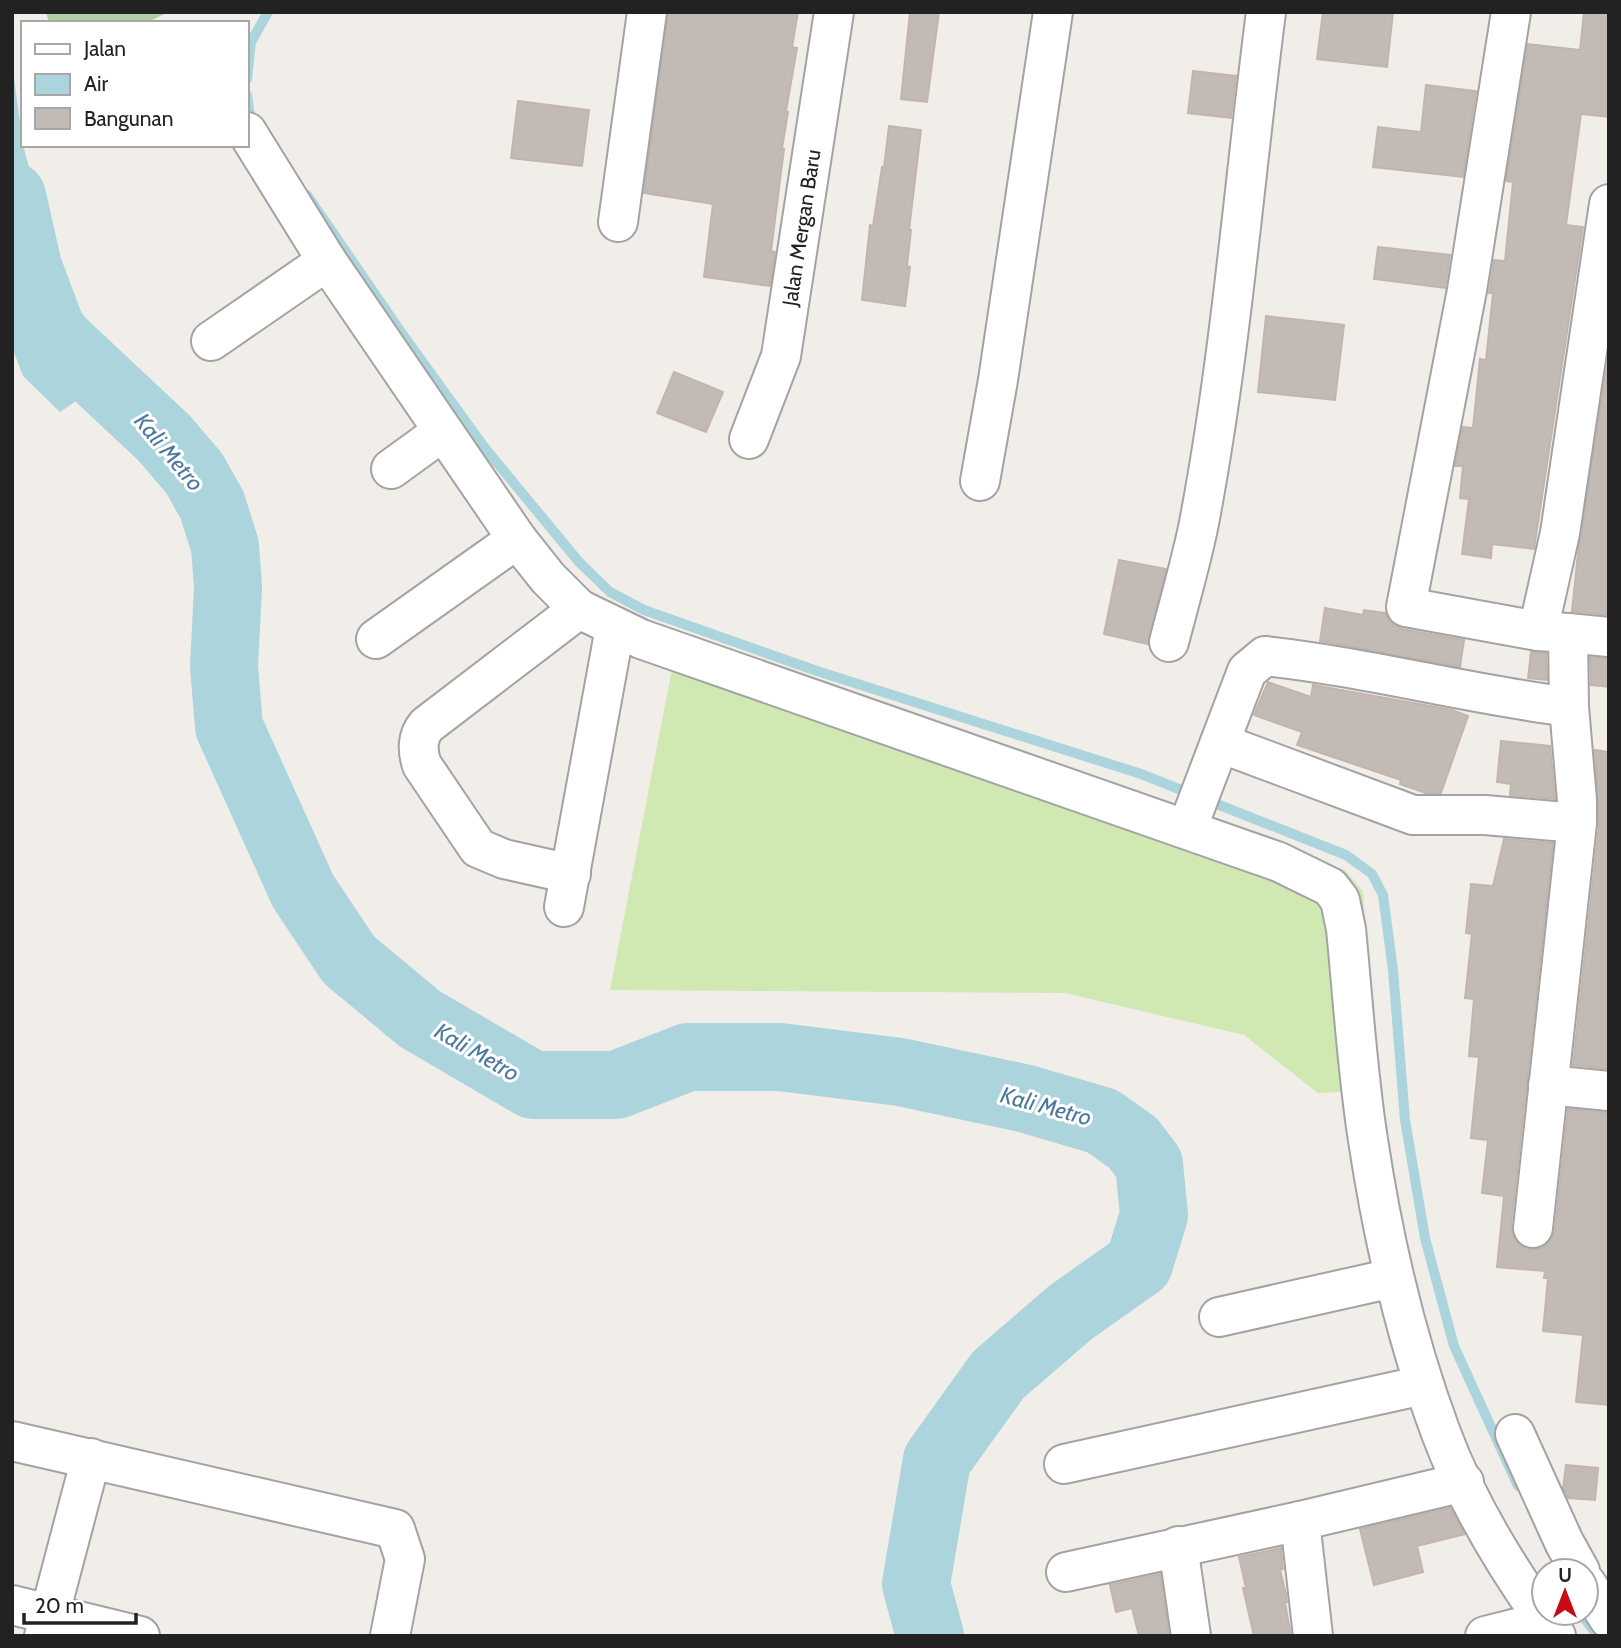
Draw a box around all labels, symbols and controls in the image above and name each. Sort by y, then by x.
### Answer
legend [21,21,248,147]
text: Jalan [83,36,126,61]
text: Air [84,71,108,96]
text: Bangunan [84,106,173,131]
street label: Jalan Mergan Baru [776,147,825,309]
water label: Kali Metro [128,407,210,497]
water label: Kali Metro [430,1017,524,1087]
water label: Kali Metro [997,1080,1095,1132]
north arrow [1530,1557,1600,1627]
text: U [1558,1564,1572,1587]
scale bar [24,1582,136,1626]
text: 20 m [35,1593,84,1618]

